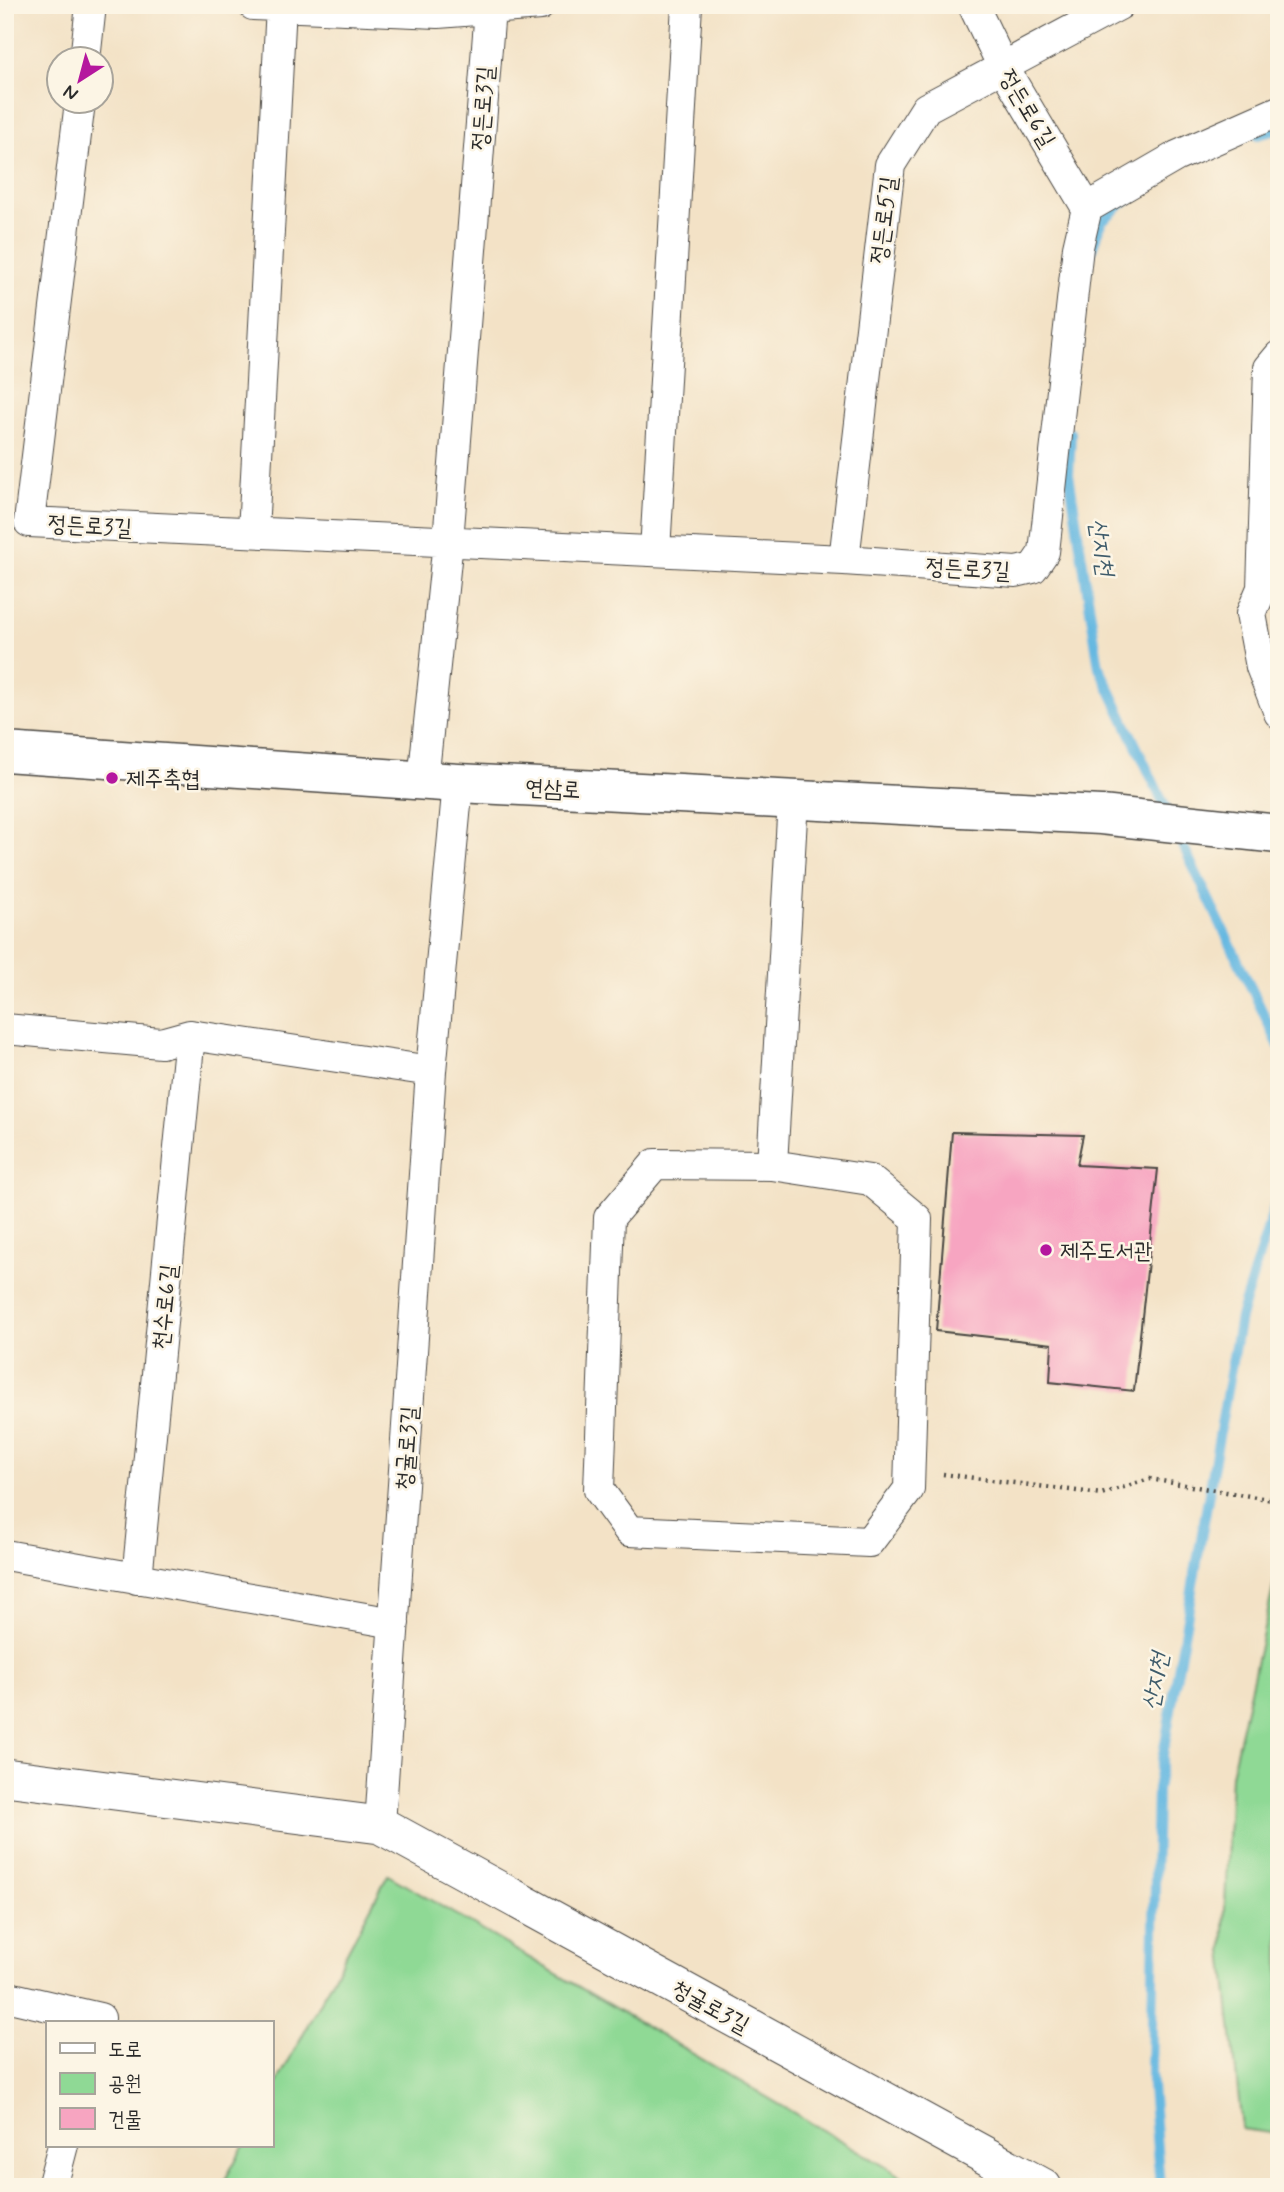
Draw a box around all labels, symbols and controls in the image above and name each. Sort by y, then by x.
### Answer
north arrow [46,46,116,116]
street label: 정든로3길 [466,65,502,151]
street label: 정든로6길 [991,65,1061,154]
text: N [58,79,83,106]
street label: 정든로5길 [865,175,905,266]
street label: 정든로3길 [47,510,133,544]
water label: 산지천 [1081,516,1121,581]
street label: 정든로3길 [925,553,1011,587]
place label: 제주축협 [126,765,200,795]
marker: 제주축협 [104,770,120,786]
street label: 연삼로 [524,774,581,806]
place label: 제주도서관 [1060,1237,1153,1267]
marker: 제주도서관 [1038,1242,1054,1258]
street label: 천수로6길 [147,1263,185,1351]
street label: 청귤로3길 [390,1405,426,1491]
water label: 산지천 [1136,1647,1177,1712]
street label: 청귤로3길 [666,1974,754,2041]
legend [46,2021,273,2146]
text: 도로 [108,2036,142,2064]
text: 공원 [108,2070,142,2098]
text: 건물 [108,2106,142,2134]

